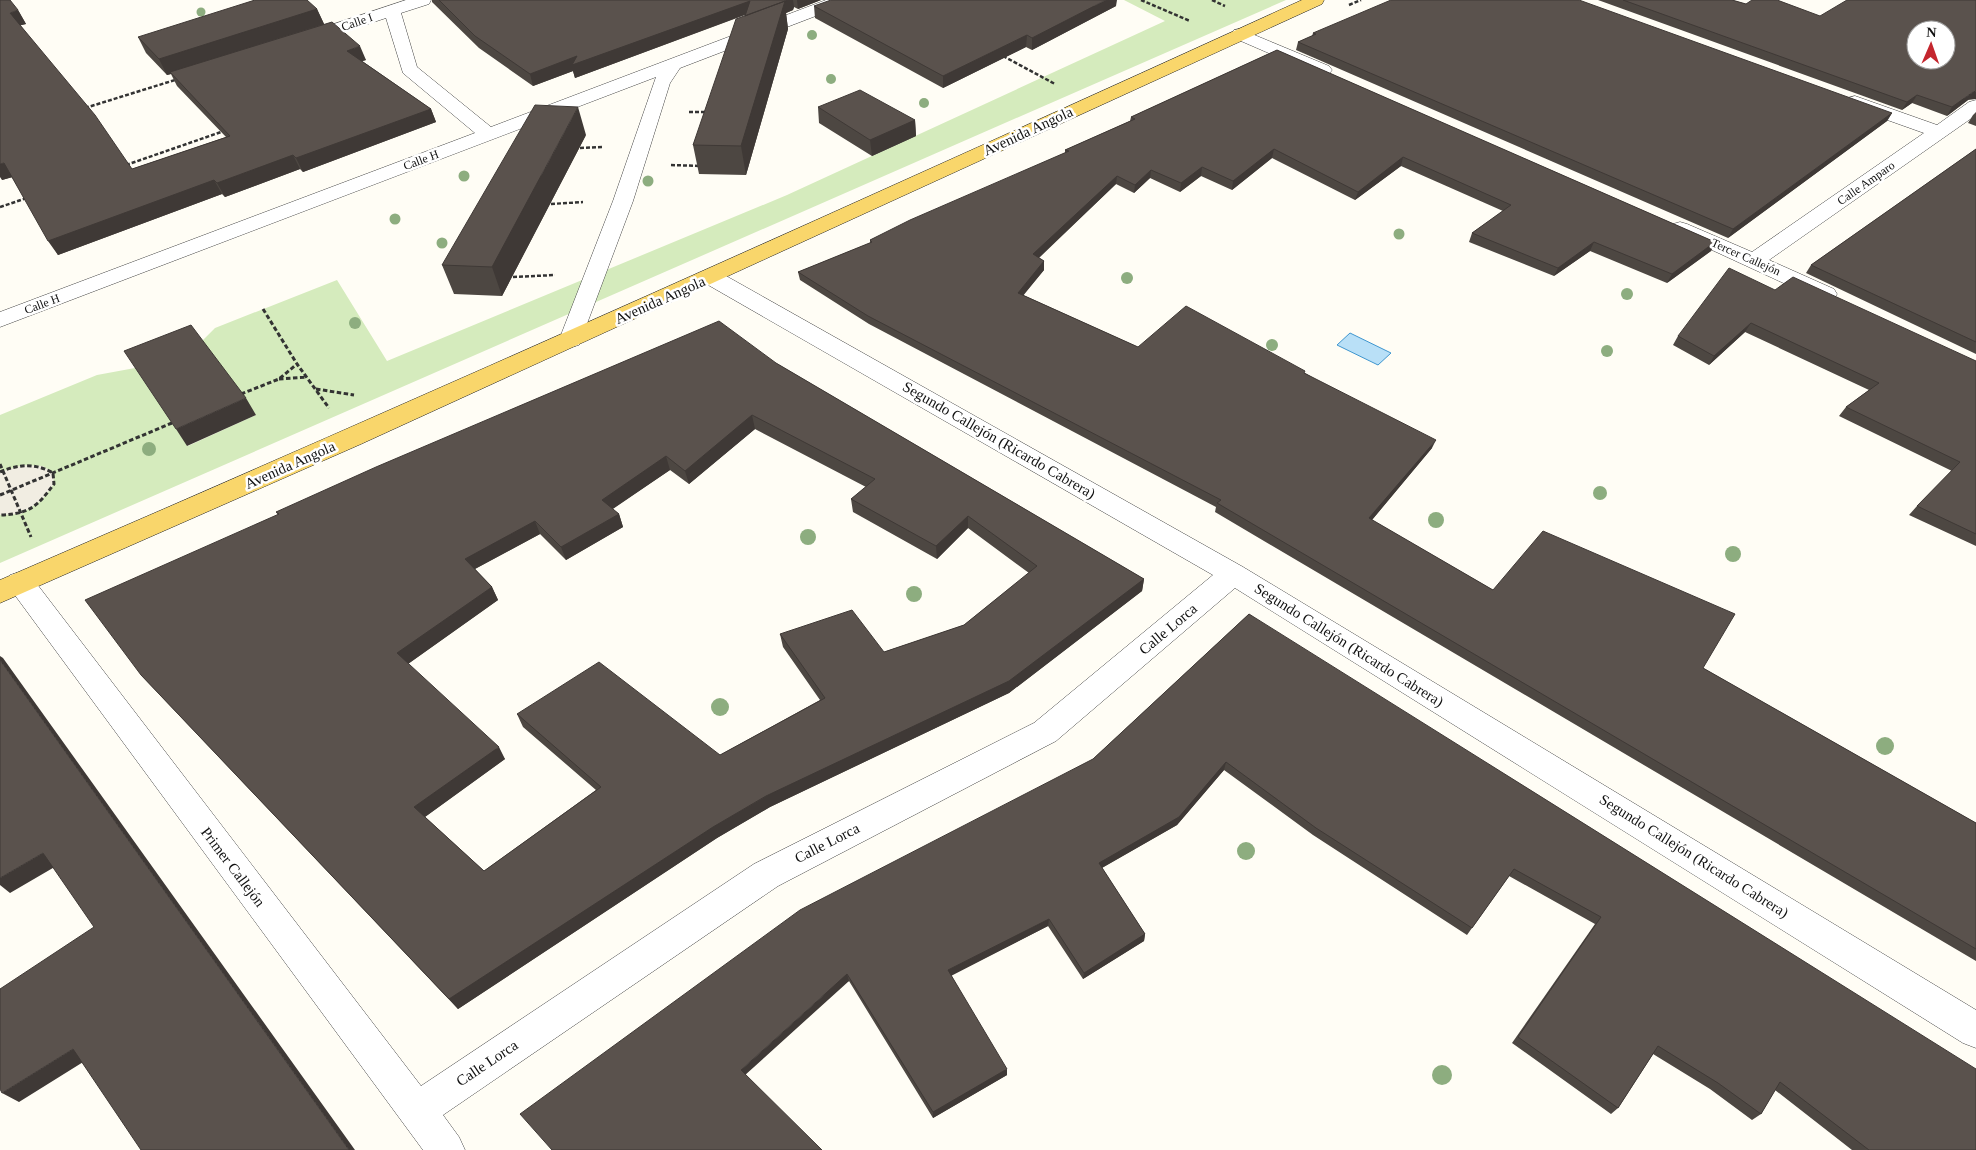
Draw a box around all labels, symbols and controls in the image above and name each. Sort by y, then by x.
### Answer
street label: Calle I [339,10,375,34]
north arrow [1906,20,1956,70]
text: N [1926,25,1937,40]
street label: Avenida Angola [981,103,1076,159]
street label: Calle H [401,147,441,173]
street label: Calle Amparo [1835,158,1897,208]
street label: Tercer Callejón [1709,236,1783,278]
street label: Avenida Angola [613,273,708,327]
street label: Calle H [22,291,62,317]
street label: Segundo Callejón (Ricardo Cabrera) [899,378,1098,503]
street label: Avenida Angola [243,438,338,492]
street label: Segundo Callejón (Ricardo Cabrera) [1251,580,1446,711]
street label: Calle Lorca [1136,600,1200,658]
street label: Segundo Callejón (Ricardo Cabrera) [1596,791,1791,922]
street label: Calle Lorca [792,820,862,866]
street label: Primer Callejón [198,824,268,910]
street label: Calle Lorca [453,1037,521,1089]

